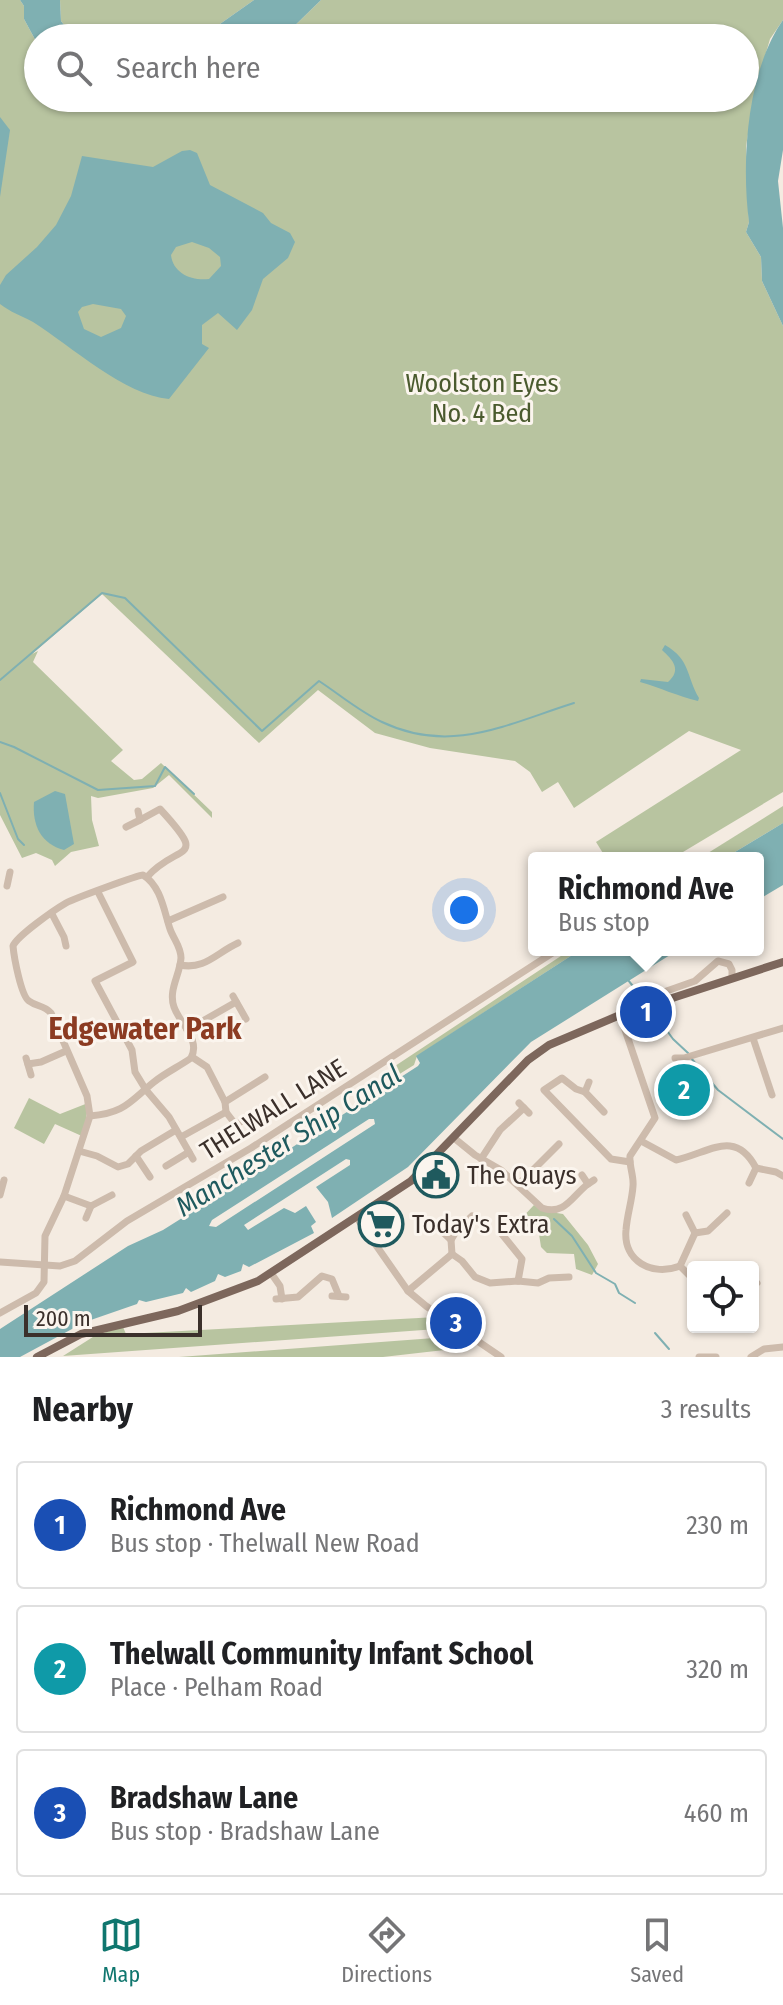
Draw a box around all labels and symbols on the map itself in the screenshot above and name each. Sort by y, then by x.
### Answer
park label: Woolston Eyes No. 4 Bed [405,368,559,429]
your location [444,890,484,930]
pin: 1 [620,982,672,1042]
district label: Edgewater Park [49,1011,242,1047]
street label: THELWALL LANE [195,1052,352,1167]
water label: Manchester Ship Canal [169,1058,407,1223]
pin: 2 [658,1060,710,1120]
public building icon: The Quays [412,1151,460,1199]
place label: The Quays [467,1160,577,1191]
supermarket icon: Today's Extra [357,1200,405,1248]
place label: Today's Extra [412,1209,549,1240]
pin: 3 [430,1293,482,1353]
scale bar [24,1301,202,1337]

